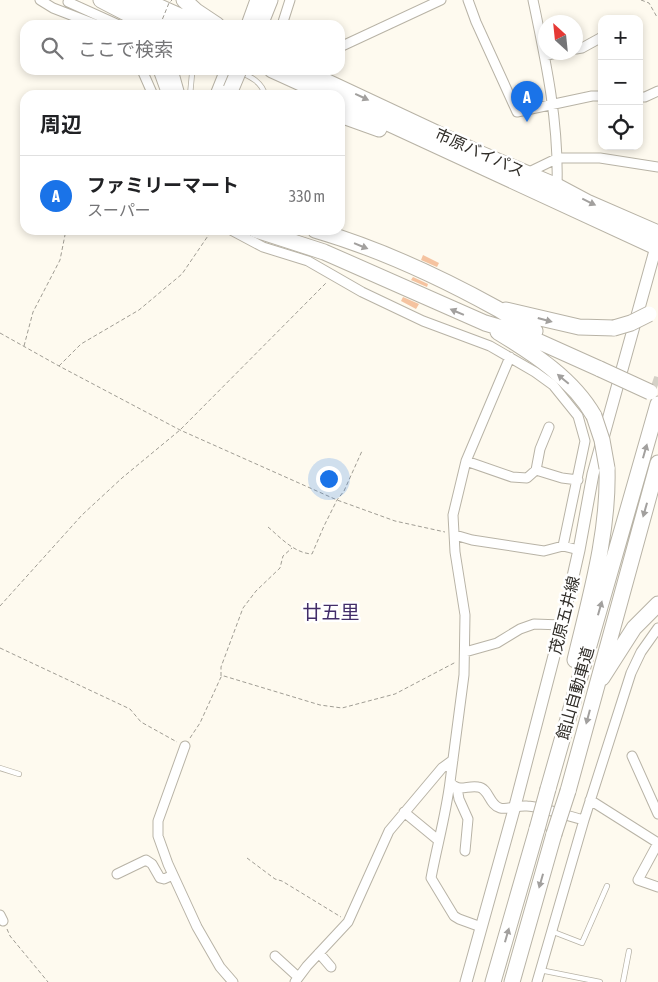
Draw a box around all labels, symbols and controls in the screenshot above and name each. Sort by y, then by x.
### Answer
north arrow [538,15,583,60]
map controls [598,15,643,150]
button: + [598,15,643,60]
search box [20,20,345,75]
icon: search [38,34,66,62]
text: ここで検索 [78,38,173,60]
button: − [598,60,643,105]
pin: A [511,81,543,122]
one-way arrow [355,94,369,102]
button: locate [598,105,643,150]
text: 周辺 [40,112,82,136]
street label: 市原バイパス [433,124,527,180]
text: ファミリーマート [87,174,239,196]
text: A [52,187,60,205]
text: 330 m [289,187,325,205]
one-way arrow [582,198,596,206]
text: スーパー [87,201,151,219]
one-way arrow [354,242,369,250]
one-way arrow [450,307,464,315]
one-way arrow [537,316,552,324]
one-way arrow [557,373,570,384]
one-way arrow [641,444,649,459]
your location [316,466,342,492]
one-way arrow [641,502,649,517]
street label: 茂原五井線 [546,574,582,656]
one-way arrow [596,600,604,615]
district label: 廿五里 [302,601,360,623]
street label: 館山自動車道 [553,644,597,742]
one-way arrow [583,709,591,724]
one-way arrow [536,873,544,888]
one-way arrow [503,928,511,943]

